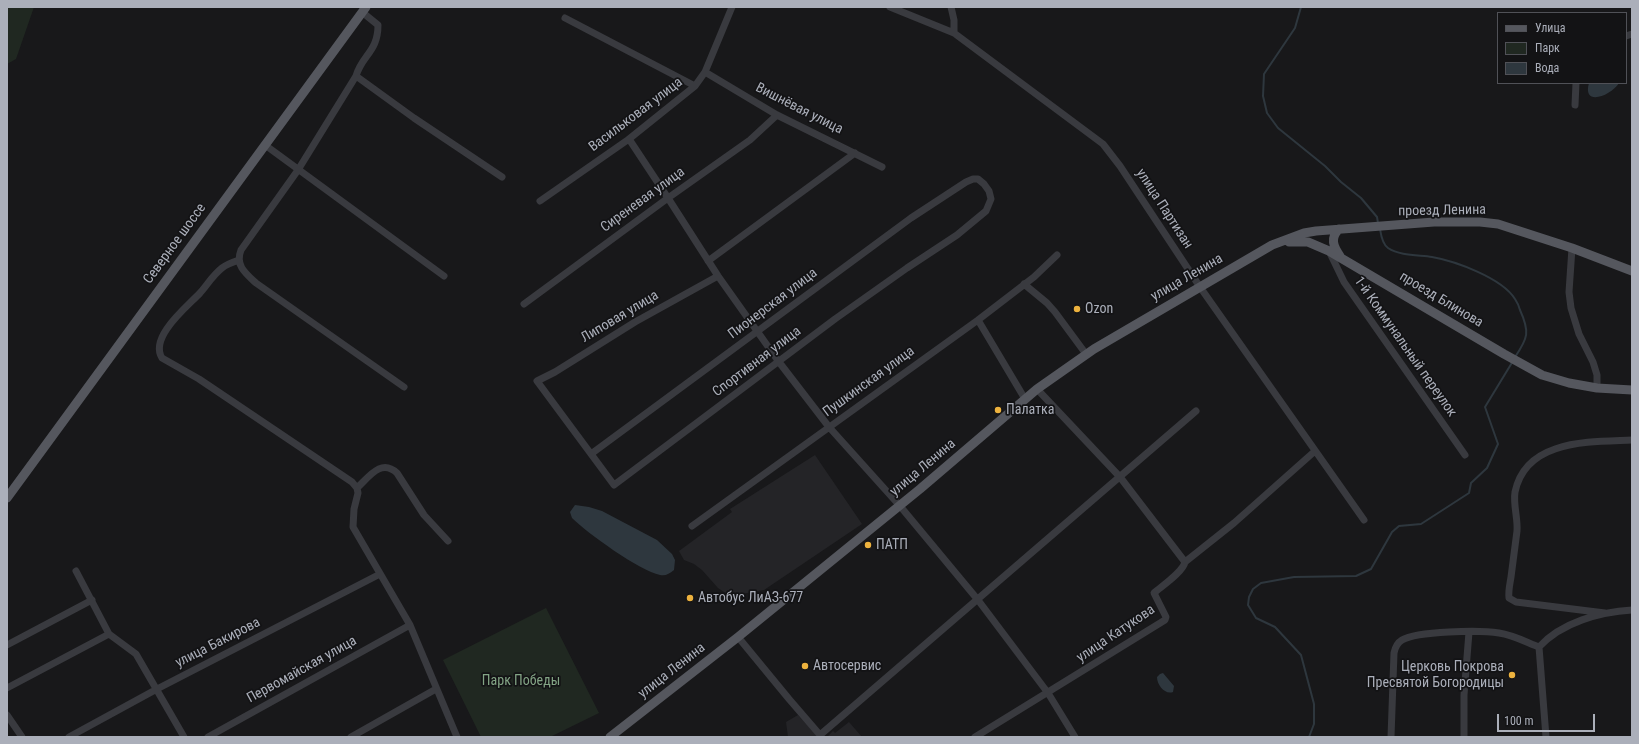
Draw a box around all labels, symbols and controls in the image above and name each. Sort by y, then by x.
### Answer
legend [1497,12,1627,84]
text: Улица [1535,21,1565,35]
text: Парк [1535,41,1560,55]
text: Вода [1535,61,1559,75]
street label: Васильковая улица [586,74,686,156]
street label: Вишнёвая улица [752,80,846,138]
street label: Сиреневая улица [598,164,688,236]
street label: улица Партизан [1132,166,1196,252]
street label: Северное шоссе [140,201,210,287]
street label: проезд Ленина [1398,202,1486,220]
street label: улица Ленина [1148,251,1226,305]
street label: Пионерская улица [725,265,821,343]
street label: проезд Блинова [1396,268,1486,332]
street label: 1-й Коммунальный переулок [1350,274,1460,420]
street label: Липовая улица [578,287,662,347]
place label: Ozon [1085,301,1113,317]
marker: Ozon [1072,304,1082,314]
street label: Спортивная улица [710,323,804,401]
street label: Пушкинская улица [820,343,918,421]
place label: Палатка [1006,402,1055,418]
marker: Палатка [993,405,1003,415]
street label: улица Ленина [887,436,959,500]
place label: ПАТП [876,537,908,553]
marker: ПАТП [863,540,873,550]
place label: Автобус ЛиАЗ-677 [698,590,803,606]
marker: Автобус ЛиАЗ-677 [685,593,695,603]
street label: улица Катукова [1074,602,1158,666]
street label: улица Бакирова [173,614,263,672]
street label: Первомайская улица [244,633,360,707]
street label: улица Ленина [635,640,709,702]
place label: Автосервис [813,658,881,674]
place label: Церковь Покрова Пресвятой Богородицы [1367,659,1504,692]
marker: Автосервис [800,661,810,671]
marker: Церковь Покрова Пресвятой Богородицы [1507,670,1517,680]
park label: Парк Победы [482,673,560,689]
scale bar [1499,706,1597,732]
text: 100 m [1504,714,1534,728]

